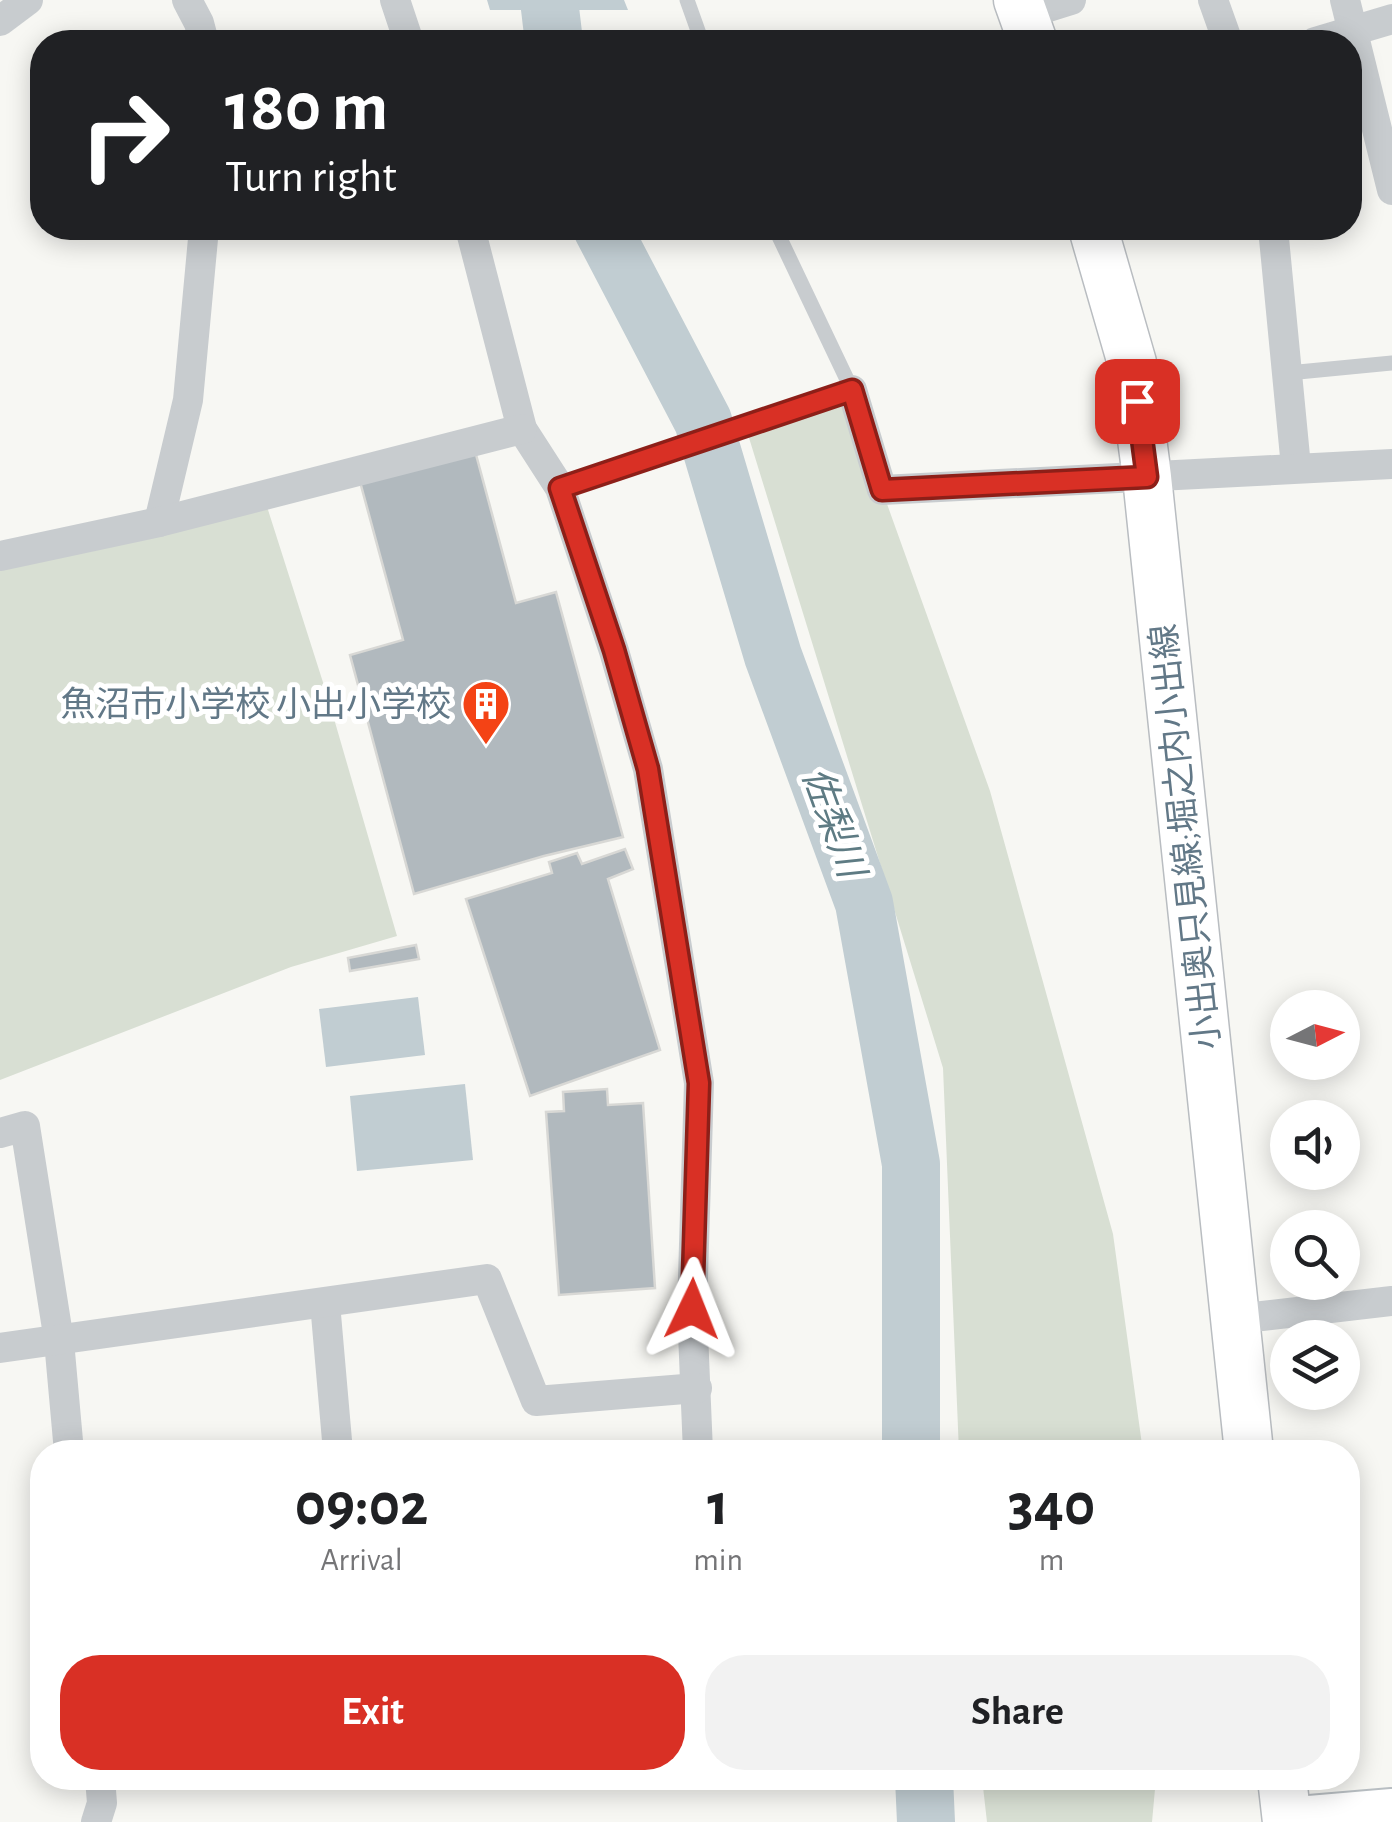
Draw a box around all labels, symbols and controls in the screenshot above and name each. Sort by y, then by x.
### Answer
icon: right [60,70,190,200]
text: 180 m [225,73,388,143]
text: Turn right [225,155,397,200]
pin [1095,359,1180,444]
icon: arrive [1110,374,1165,429]
street label: 小出奥只見線;堀之内小出線 [1145,622,1226,1052]
building icon: 魚沼市小学校 小出小学校 [460,678,512,746]
place label: 魚沼市小学校 小出小学校 [60,686,451,723]
water label: 佐梨川 [795,762,873,886]
north arrow [1270,990,1360,1080]
map controls [1270,990,1360,1410]
button: sound [1270,1100,1360,1190]
button: search [1270,1210,1360,1300]
position arrow [640,1257,744,1361]
button: layers [1270,1320,1360,1410]
text: 09:02 [295,1476,428,1536]
text: 1 [707,1476,729,1536]
text: 340 [1008,1476,1095,1536]
text: Arrival [320,1544,403,1576]
text: min [693,1544,743,1576]
text: m [1039,1544,1064,1576]
button: Exit [60,1655,685,1770]
button: Share [705,1655,1330,1770]

